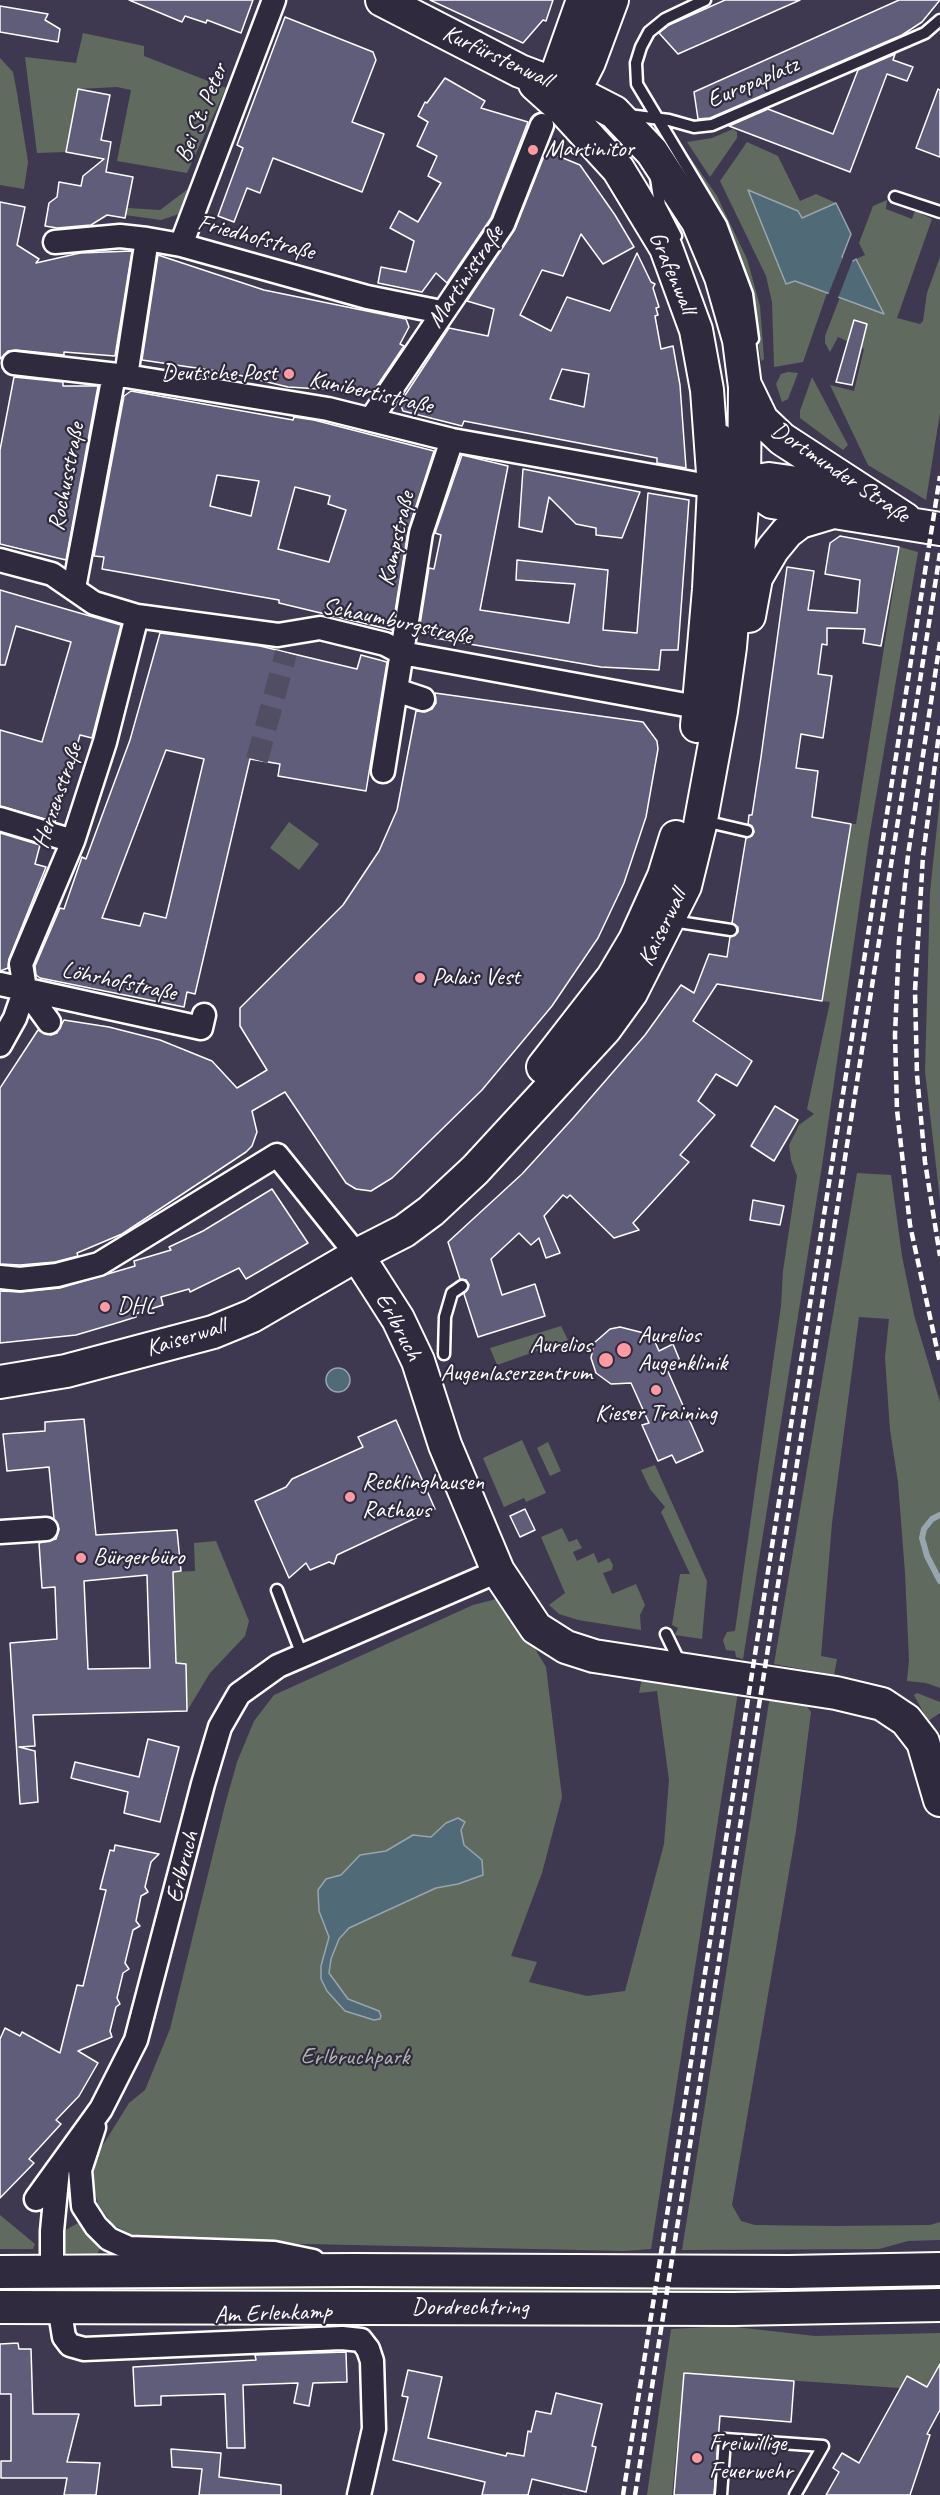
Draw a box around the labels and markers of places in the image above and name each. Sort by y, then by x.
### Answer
place label: Martinitor [545,136,634,164]
marker: Martinitor [526,143,540,157]
place label: Deutsche Post [161,360,277,388]
marker: Deutsche Post [282,367,296,381]
place label: Palais Vest [432,964,520,992]
marker: Palais Vest [413,971,427,985]
place label: DHL [117,1293,155,1321]
marker: DHL [98,1300,112,1314]
place label: Aurelios Augenklinik [638,1322,727,1378]
place label: Aurelios Augenlaserzentrum [441,1332,592,1388]
marker: Aurelios Augenklinik [615,1341,633,1359]
marker: Aurelios Augenlaserzentrum [597,1351,615,1369]
marker: Kieser Training [649,1383,663,1397]
place label: Kieser Training [595,1400,717,1428]
place label: Recklinghausen Rathaus [362,1469,484,1525]
marker: Recklinghausen Rathaus [343,1490,357,1504]
place label: Bürgerbüro [93,1544,184,1572]
marker: Bürgerbüro [74,1551,88,1565]
place label: Freiwillige Feuerwehr [709,2430,792,2486]
marker: Freiwillige Feuerwehr [690,2451,704,2465]

